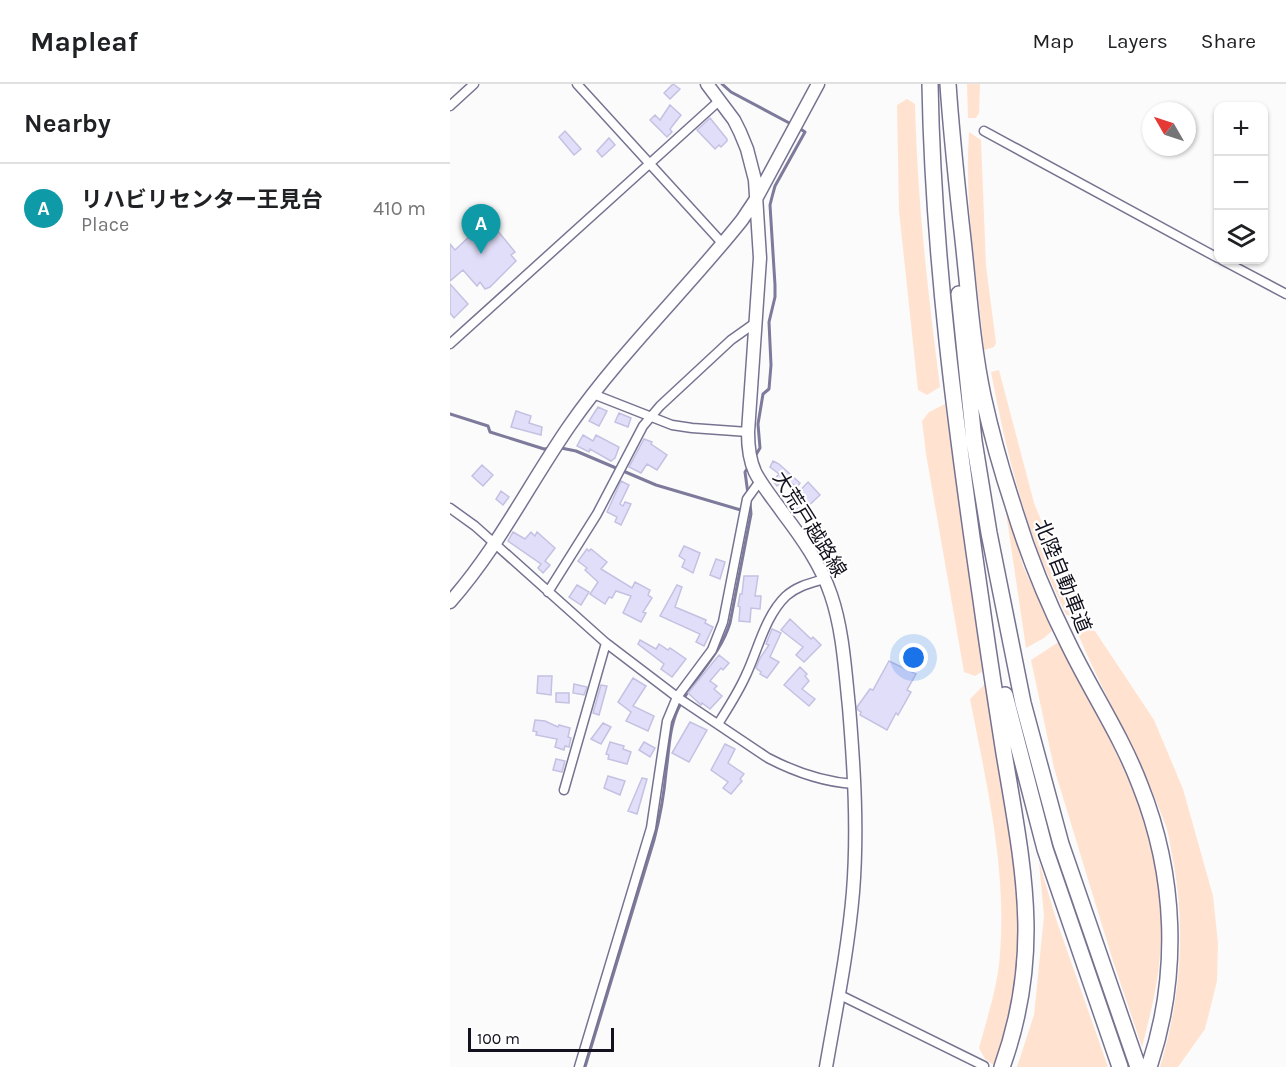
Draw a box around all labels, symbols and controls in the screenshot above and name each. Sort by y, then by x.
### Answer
text: Mapleaf [30,25,138,58]
text: Map [1032,29,1074,53]
text: Layers [1107,29,1168,53]
text: Share [1201,29,1256,53]
north arrow [1142,102,1196,156]
map controls [1214,102,1268,264]
button: + [1214,102,1268,156]
text: Nearby [24,108,111,139]
button: − [1214,156,1268,210]
text: リハビリセンター王見台 [81,187,323,213]
text: A [37,197,50,220]
text: 410 m [373,197,426,220]
pin: A [462,204,501,254]
button: layers [1214,210,1268,264]
text: Place [81,213,129,236]
street label: 大荒戸越路線 [768,467,851,581]
street label: 北陸自動車道 [1029,516,1096,636]
your location [899,643,928,672]
scale bar [468,1025,614,1052]
text: 100 m [477,1029,520,1048]

